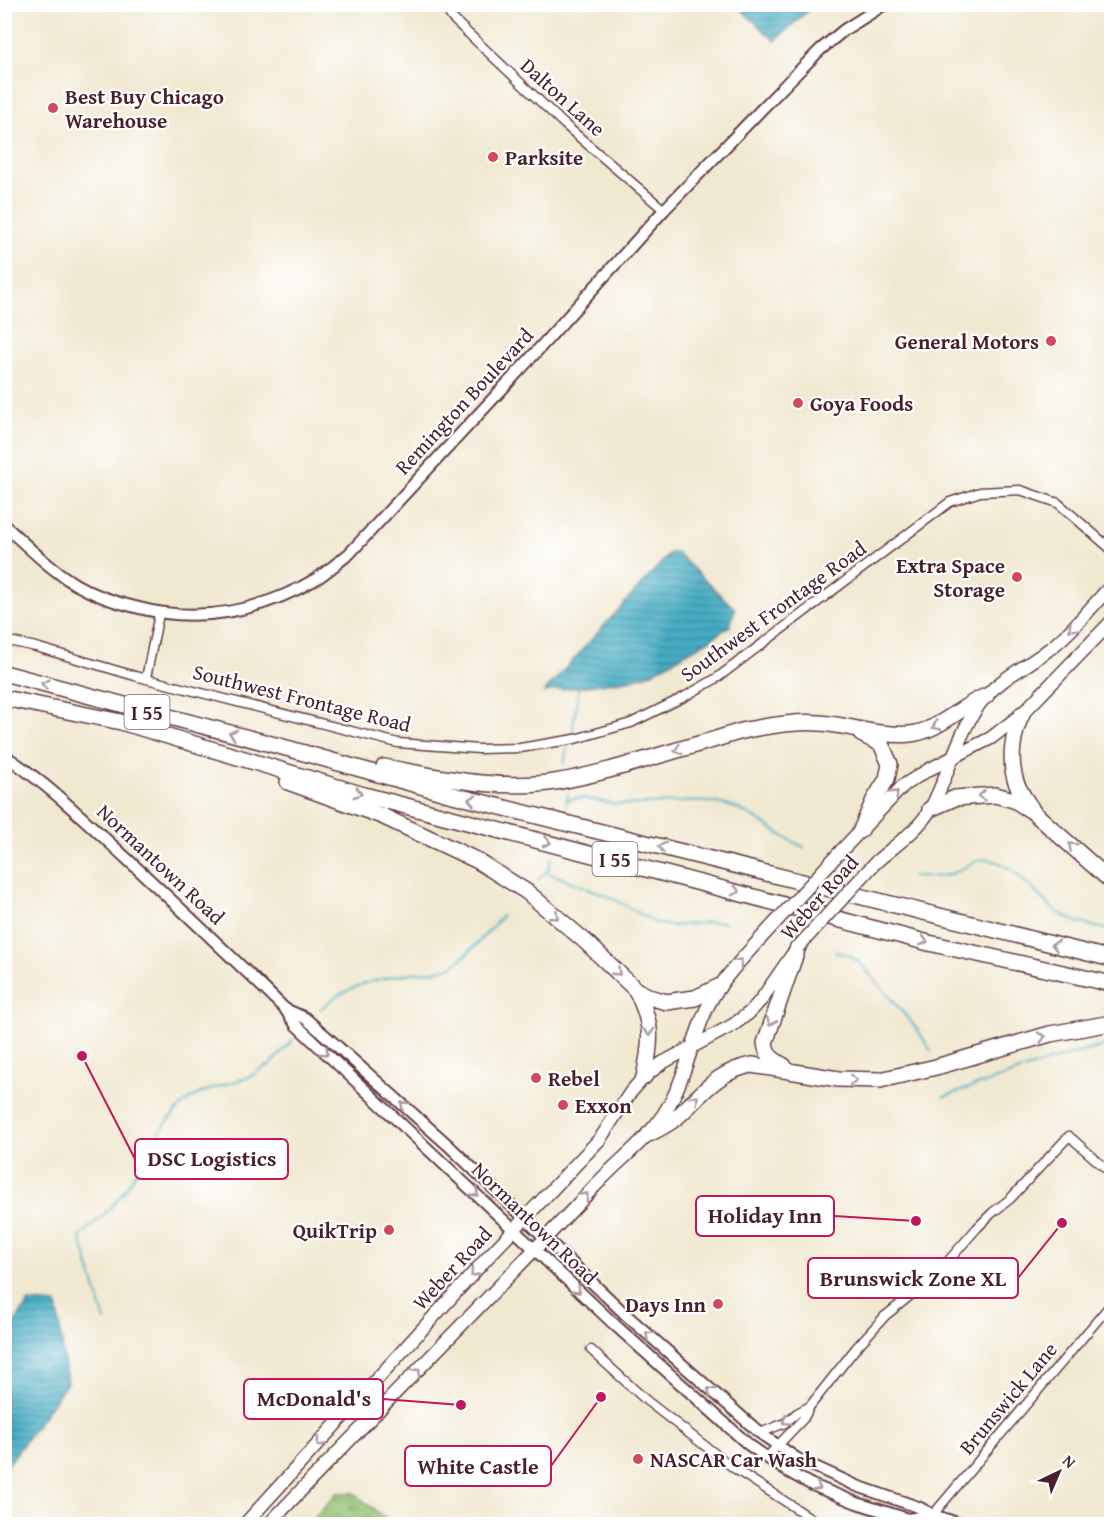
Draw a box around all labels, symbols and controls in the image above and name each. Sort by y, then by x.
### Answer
street label: Dalton Lane [514,50,612,144]
place label: Best Buy Chicago Warehouse [65,81,224,136]
marker: Best Buy Chicago Warehouse [46,101,60,115]
place label: Parksite [505,142,583,173]
marker: Parksite [486,150,500,164]
street label: Remington Boulevard [387,320,541,481]
place label: General Motors [895,326,1039,357]
marker: General Motors [1044,334,1058,348]
place label: Goya Foods [810,388,913,419]
marker: Goya Foods [791,396,805,410]
street label: Southwest Frontage Road [673,532,873,689]
place label: Extra Space Storage [896,550,1005,605]
marker: Extra Space Storage [1010,570,1024,584]
one-way arrow [1068,620,1079,631]
street label: Southwest Frontage Road [190,656,415,740]
one-way arrow [40,678,50,691]
road number: I 55 [124,695,170,729]
one-way arrow [931,718,942,730]
one-way arrow [228,729,239,741]
one-way arrow [673,743,684,755]
one-way arrow [353,786,363,798]
one-way arrow [977,790,986,803]
one-way arrow [887,791,898,802]
one-way arrow [468,795,478,808]
street label: Normantown Road [90,796,233,932]
one-way arrow [541,835,552,847]
road number: I 55 [592,842,638,876]
one-way arrow [657,842,667,855]
one-way arrow [1068,842,1079,853]
street label: Weber Road [772,847,866,946]
one-way arrow [730,884,741,896]
one-way arrow [549,909,559,920]
one-way arrow [919,934,929,947]
one-way arrow [1050,939,1060,952]
one-way arrow [732,958,743,969]
one-way arrow [611,965,621,976]
one-way arrow [765,1016,778,1027]
one-way arrow [643,1028,656,1037]
one-way arrow [1036,1032,1047,1044]
one-way arrow [318,1045,328,1056]
place label: Rebel [548,1063,600,1094]
marker: Rebel [529,1071,543,1085]
one-way arrow [848,1073,857,1086]
place label: Exxon [575,1090,632,1121]
one-way arrow [687,1095,698,1106]
marker: Exxon [556,1098,570,1112]
one-way arrow [400,1102,411,1113]
callout: DSC Logistics [135,1139,288,1179]
text: DSC Logistics [148,1142,276,1174]
street label: Normantown Road [465,1155,606,1292]
one-way arrow [467,1186,478,1197]
one-way arrow [578,1192,589,1203]
callout: Holiday Inn [696,1196,834,1236]
text: Holiday Inn [708,1199,822,1231]
place label: QuikTrip [293,1215,377,1246]
street label: Weber Road [405,1219,500,1317]
marker: QuikTrip [382,1223,396,1237]
callout: Brunswick Zone XL [808,1258,1018,1298]
text: Brunswick Zone XL [820,1262,1007,1294]
one-way arrow [470,1266,481,1277]
one-way arrow [570,1283,581,1294]
place label: Days Inn [625,1289,707,1320]
marker: Days Inn [711,1297,725,1311]
one-way arrow [645,1331,655,1342]
street label: Brunswick Lane [951,1335,1065,1461]
one-way arrow [410,1368,421,1378]
callout: McDonald's [244,1379,383,1419]
text: McDonald's [257,1382,371,1414]
one-way arrow [707,1387,718,1398]
one-way arrow [781,1413,792,1424]
one-way arrow [316,1437,327,1447]
north arrow [1029,1442,1089,1502]
place label: NASCAR Car Wash [650,1444,818,1475]
callout: White Castle [405,1446,551,1486]
text: N [1057,1449,1082,1474]
text: White Castle [417,1450,539,1482]
marker: NASCAR Car Wash [631,1452,645,1466]
one-way arrow [811,1479,822,1491]

